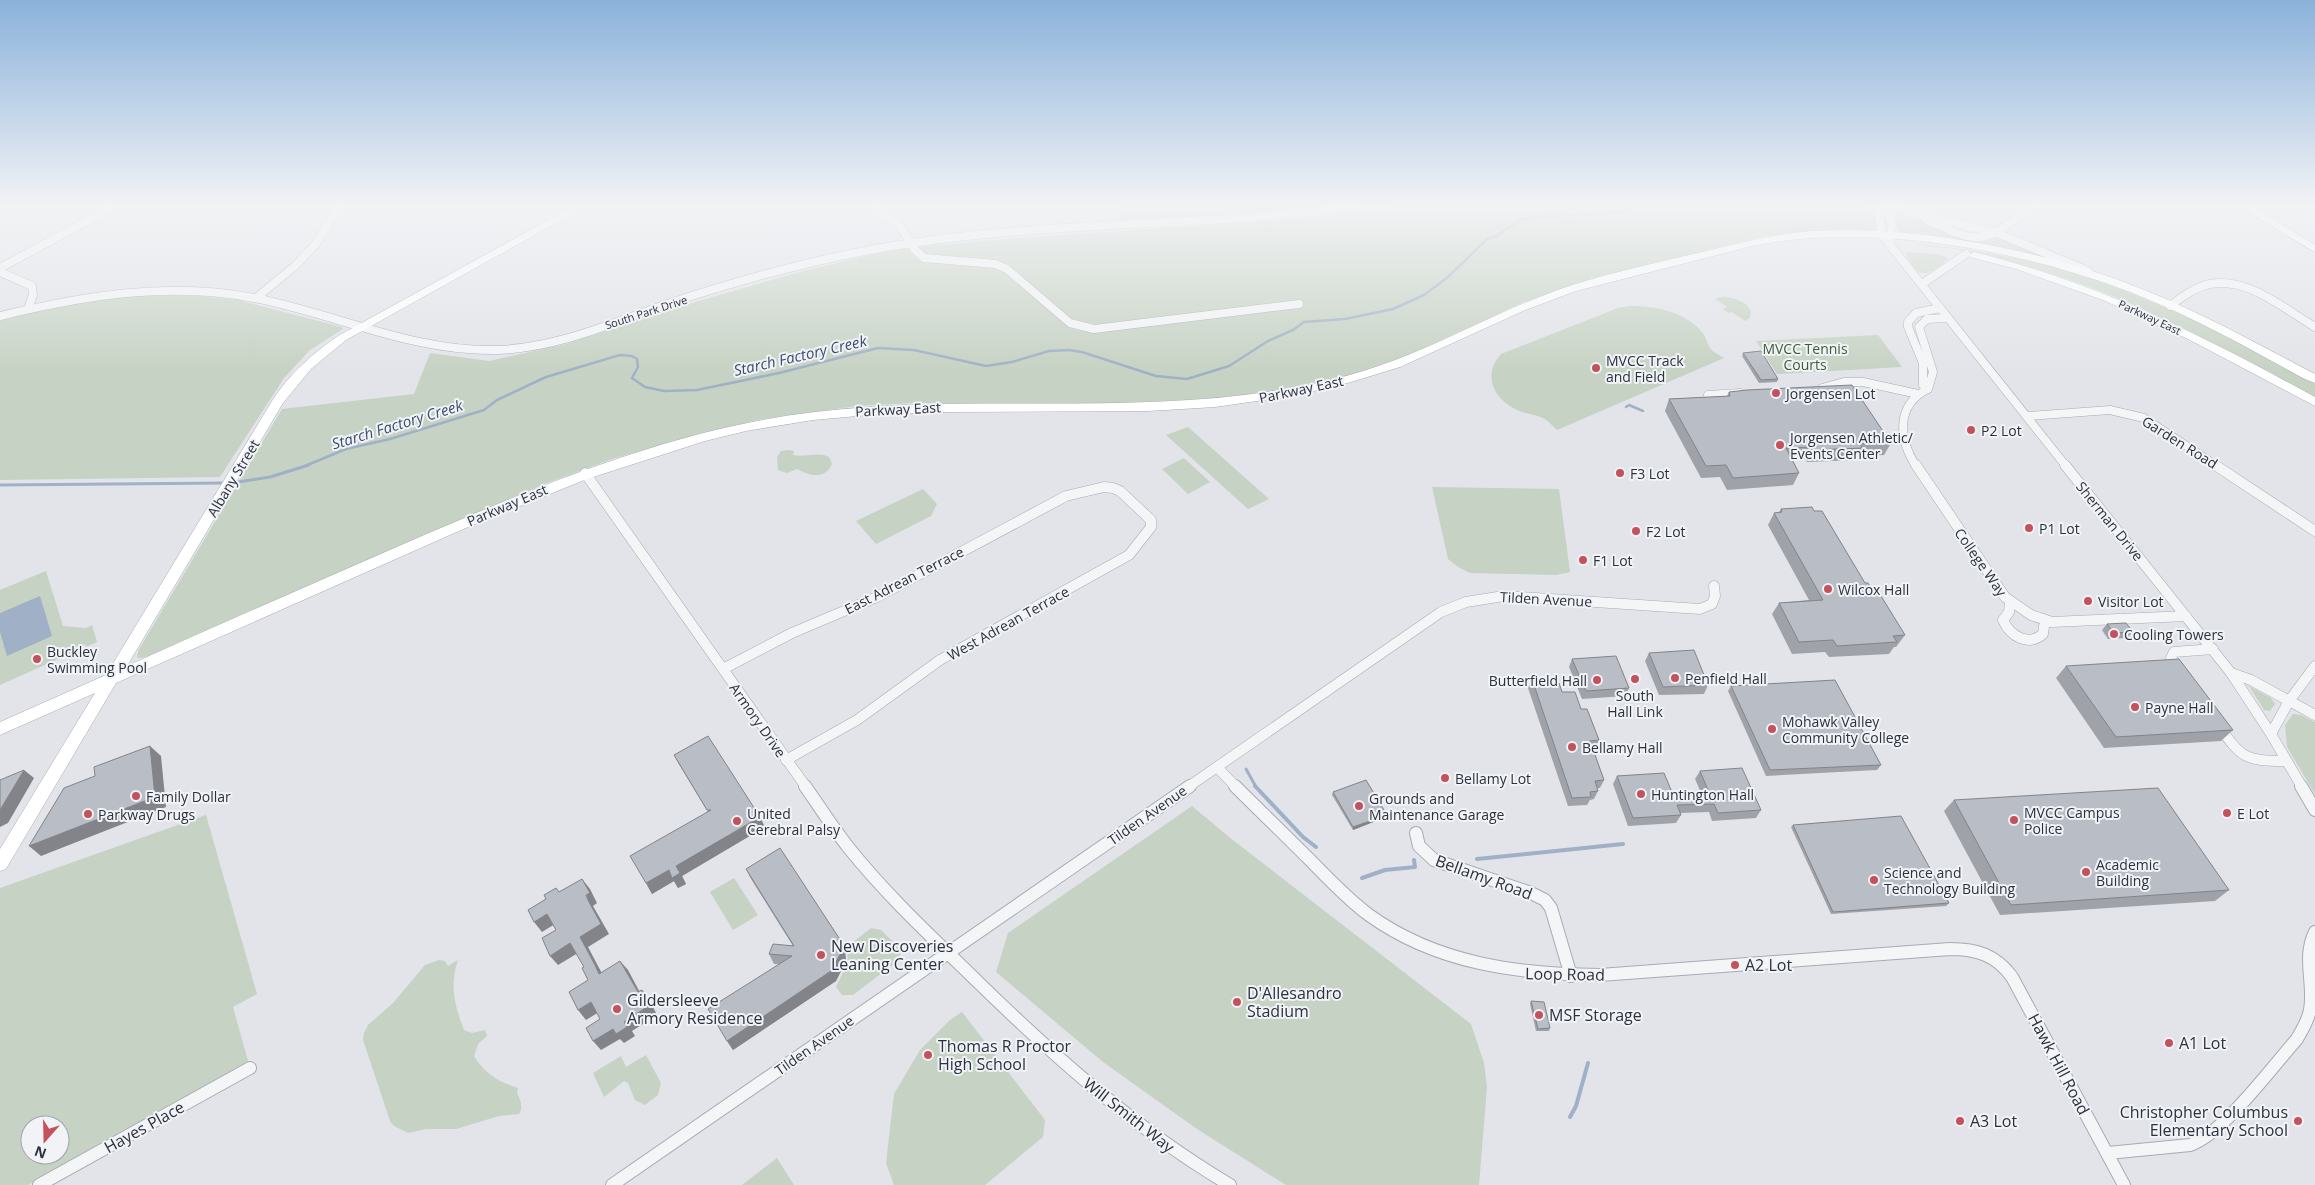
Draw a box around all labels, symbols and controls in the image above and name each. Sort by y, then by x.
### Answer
street label: South Park Drive [603,292,689,332]
street label: Parkway East [2116,296,2184,338]
water label: Starch Factory Creek [732,330,869,380]
park label: MVCC Tennis Courts [1762,339,1848,374]
place label: MVCC Track and Field [1606,351,1684,386]
marker: MVCC Track and Field [1590,362,1602,374]
street label: Parkway East [1257,371,1345,407]
place label: Jorgensen Lot [1784,384,1875,403]
marker: Jorgensen Lot [1770,387,1782,399]
water label: Starch Factory Creek [329,394,466,453]
street label: Parkway East [855,397,941,421]
street label: Garden Road [2139,411,2221,473]
place label: P2 Lot [1981,421,2022,440]
marker: P2 Lot [1965,424,1977,436]
place label: Jorgensen Athletic/ Events Center [1788,428,1913,463]
street label: Albany Street [202,436,264,520]
marker: Jorgensen Athletic/ Events Center [1774,439,1786,451]
place label: F3 Lot [1630,464,1670,483]
marker: F3 Lot [1614,467,1626,479]
street label: Sherman Drive [2072,477,2148,565]
street label: Parkway East [464,479,550,531]
place label: P1 Lot [2039,519,2080,538]
place label: F2 Lot [1646,522,1686,541]
marker: P1 Lot [2023,522,2035,534]
street label: College Way [1951,524,2012,601]
marker: F2 Lot [1630,525,1642,537]
street label: East Adrean Terrace [841,542,967,618]
place label: F1 Lot [1593,551,1633,570]
marker: F1 Lot [1577,554,1589,566]
place label: Wilcox Hall [1838,580,1909,599]
street label: West Adrean Terrace [944,582,1072,664]
marker: Wilcox Hall [1822,583,1834,595]
street label: Tilden Avenue [1499,587,1593,611]
place label: Visitor Lot [2098,592,2164,611]
marker: Visitor Lot [2082,595,2094,607]
place label: Cooling Towers [2124,625,2224,644]
marker: Cooling Towers [2108,628,2120,640]
place label: Buckley Swimming Pool [47,642,147,677]
marker: Buckley Swimming Pool [31,653,43,665]
place label: Penfield Hall [1685,669,1767,688]
place label: Butterfield Hall [1489,671,1587,690]
marker: Penfield Hall [1669,672,1681,684]
marker: South Hall Link [1629,673,1641,685]
marker: Butterfield Hall [1591,674,1603,686]
street label: Armory Drive [725,679,791,761]
place label: South Hall Link [1607,686,1663,721]
place label: Payne Hall [2145,698,2213,717]
marker: Payne Hall [2129,701,2141,713]
place label: Mohawk Valley Community College [1782,712,1909,747]
marker: Mohawk Valley Community College [1766,723,1778,735]
place label: Bellamy Hall [1582,738,1663,757]
marker: Bellamy Hall [1566,741,1578,753]
place label: Bellamy Lot [1455,769,1531,788]
marker: Bellamy Lot [1439,772,1451,784]
street label: Tilden Avenue [1104,781,1190,849]
place label: Huntington Hall [1651,785,1754,804]
place label: Family Dollar [146,787,231,806]
marker: Huntington Hall [1635,788,1647,800]
place label: Grounds and Maintenance Garage [1369,789,1505,824]
marker: Family Dollar [130,790,142,802]
marker: Grounds and Maintenance Garage [1353,800,1365,812]
place label: MVCC Campus Police [2024,803,2120,838]
place label: United Cerebral Palsy [747,804,841,839]
place label: E Lot [2237,804,2269,823]
place label: Parkway Drugs [98,805,196,824]
marker: E Lot [2221,807,2233,819]
marker: Parkway Drugs [82,808,94,820]
marker: MVCC Campus Police [2008,814,2020,826]
marker: United Cerebral Palsy [731,815,743,827]
street label: Bellamy Road [1433,849,1535,905]
place label: Academic Building [2096,855,2159,890]
place label: Science and Technology Building [1884,863,2015,898]
marker: Academic Building [2080,866,2092,878]
marker: Science and Technology Building [1868,874,1880,886]
place label: New Discoveries Leaning Center [831,935,953,975]
marker: New Discoveries Leaning Center [815,949,827,961]
place label: A2 Lot [1745,954,1792,976]
marker: A2 Lot [1729,959,1741,971]
street label: Loop Road [1525,962,1605,986]
place label: D'Allesandro Stadium [1247,982,1342,1022]
place label: Gildersleeve Armory Residence [627,989,763,1029]
marker: D'Allesandro Stadium [1231,996,1243,1008]
marker: Gildersleeve Armory Residence [611,1003,623,1015]
place label: MSF Storage [1549,1004,1642,1026]
marker: MSF Storage [1533,1009,1545,1021]
street label: Hawk Hill Road [2023,1009,2095,1119]
street label: Tilden Avenue [771,1011,857,1079]
place label: A1 Lot [2179,1032,2226,1054]
place label: Thomas R Proctor High School [938,1035,1072,1075]
marker: A1 Lot [2163,1037,2175,1049]
marker: Thomas R Proctor High School [922,1049,934,1061]
street label: Will Smith Way [1079,1072,1180,1158]
street label: Hayes Place [100,1096,188,1158]
place label: Christopher Columbus Elementary School [2120,1101,2288,1141]
place label: A3 Lot [1970,1110,2017,1132]
north arrow [20,1115,70,1165]
marker: A3 Lot [1954,1115,1966,1127]
marker: Christopher Columbus Elementary School [2292,1115,2304,1127]
text: N [32,1142,49,1164]

